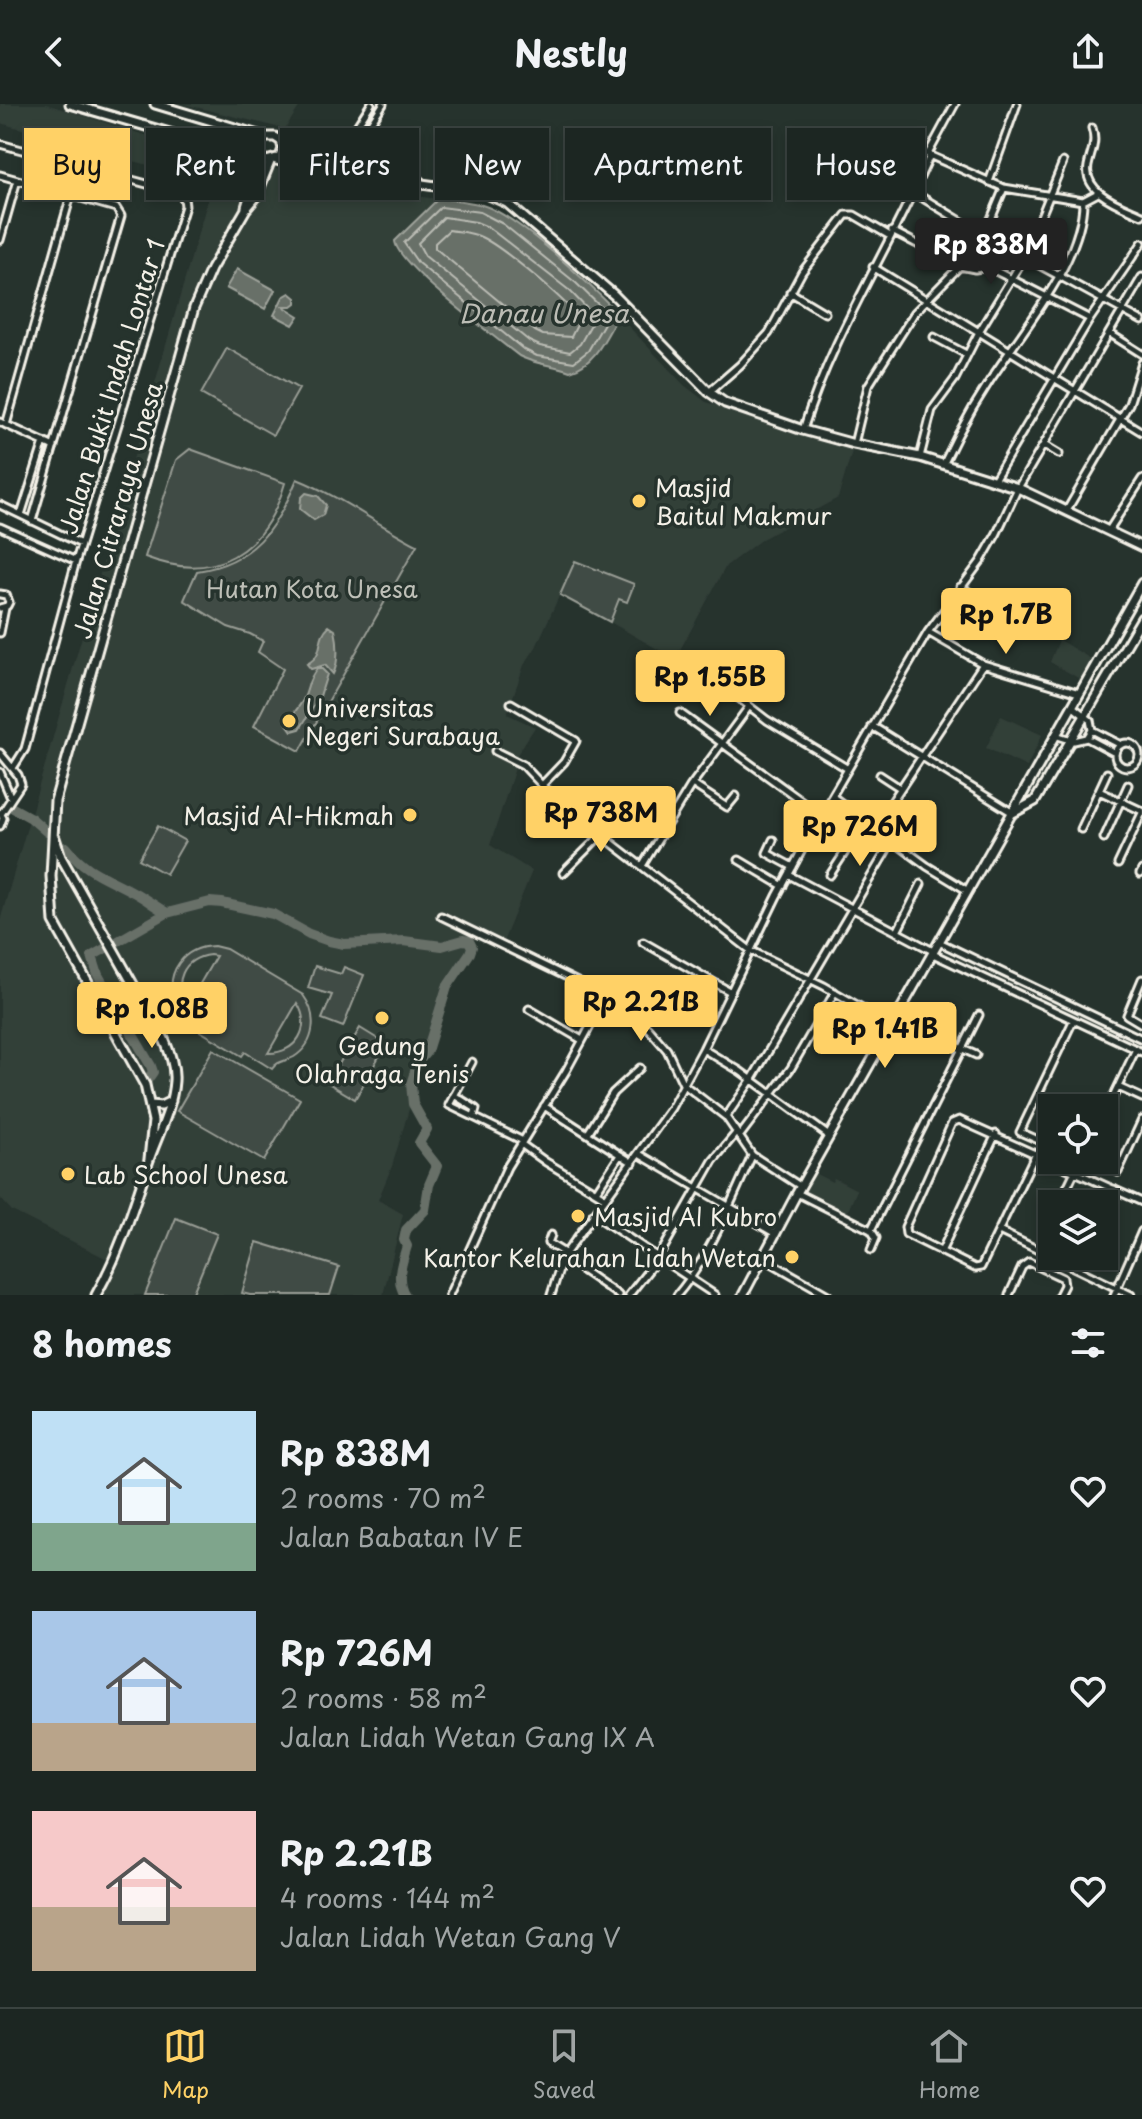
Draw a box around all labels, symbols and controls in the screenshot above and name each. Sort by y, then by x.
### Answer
text: Nestly [514,25,628,79]
icon: back [32,30,76,74]
icon: share [1066,30,1110,74]
chip: Buy [24,128,130,200]
chip: Rent [146,128,264,200]
chip: Filters [280,128,419,200]
chip: New [435,128,549,200]
chip: Apartment [565,128,771,200]
chip: House [787,128,925,200]
pin: Rp 838M [917,218,1065,286]
text: Rp 838M [933,224,1049,263]
street label: Jalan Bukit Indah Lontar 1 [49,234,173,538]
water label: Danau Unesa [459,293,630,332]
street label: Jalan Citraraya Unesa [63,377,171,643]
place label: Masjid Baitul Makmur [655,469,832,533]
marker: Masjid Baitul Makmur [630,492,648,510]
park label: Hutan Kota Unesa [206,570,418,606]
pin: Rp 1.7B [932,588,1080,656]
text: Rp 1.7B [959,594,1053,633]
pin: Rp 1.55B [627,650,793,718]
text: Rp 1.55B [654,656,766,695]
place label: Universitas Negeri Surabaya [305,689,500,753]
marker: Universitas Negeri Surabaya [280,712,298,730]
pin: Rp 738M [527,786,675,854]
text: Rp 738M [544,792,658,831]
place label: Masjid Al-Hikmah [183,797,394,833]
pin: Rp 726M [786,800,934,868]
marker: Masjid Al-Hikmah [401,806,419,824]
text: Rp 726M [802,806,918,845]
pin: Rp 2.21B [558,975,724,1043]
text: Rp 2.21B [583,981,699,1020]
pin: Rp 1.08B [69,982,235,1050]
text: Rp 1.08B [95,988,209,1027]
pin: Rp 1.41B [802,1002,968,1070]
text: Rp 1.41B [831,1008,939,1047]
marker: Gedung Olahraga Tenis [373,1009,391,1027]
place label: Gedung Olahraga Tenis [295,1027,469,1091]
map controls [1038,1094,1118,1270]
button: locate [1038,1094,1118,1174]
place label: Lab School Unesa [84,1156,288,1192]
marker: Lab School Unesa [59,1165,77,1183]
button: layers [1038,1190,1118,1270]
place label: Masjid Al Kubro [594,1198,777,1234]
marker: Masjid Al Kubro [569,1207,587,1225]
place label: Kantor Kelurahan Lidah Wetan [423,1239,776,1275]
marker: Kantor Kelurahan Lidah Wetan [783,1248,801,1266]
text: 8 homes [32,1317,172,1369]
icon: filters [1066,1321,1110,1365]
text: Rp 838M [280,1426,431,1478]
icon: home [96,1443,192,1539]
icon: heart [1066,1469,1110,1513]
text: 2 rooms · 70 m² [280,1478,486,1517]
text: Jalan Babatan IV E [280,1517,523,1556]
text: Rp 726M [280,1626,433,1678]
icon: home [96,1643,192,1739]
icon: heart [1066,1669,1110,1713]
text: 2 rooms · 58 m² [280,1678,487,1717]
text: Jalan Lidah Wetan Gang IX A [280,1717,655,1756]
text: Rp 2.21B [280,1826,433,1878]
icon: home [96,1843,192,1939]
icon: heart [1066,1869,1110,1913]
text: 4 rooms · 144 m² [280,1878,495,1917]
text: Jalan Lidah Wetan Gang V [280,1917,621,1956]
tab: Map [162,2024,209,2105]
tab: Saved [533,2024,595,2105]
tab: Home [919,2024,980,2105]

